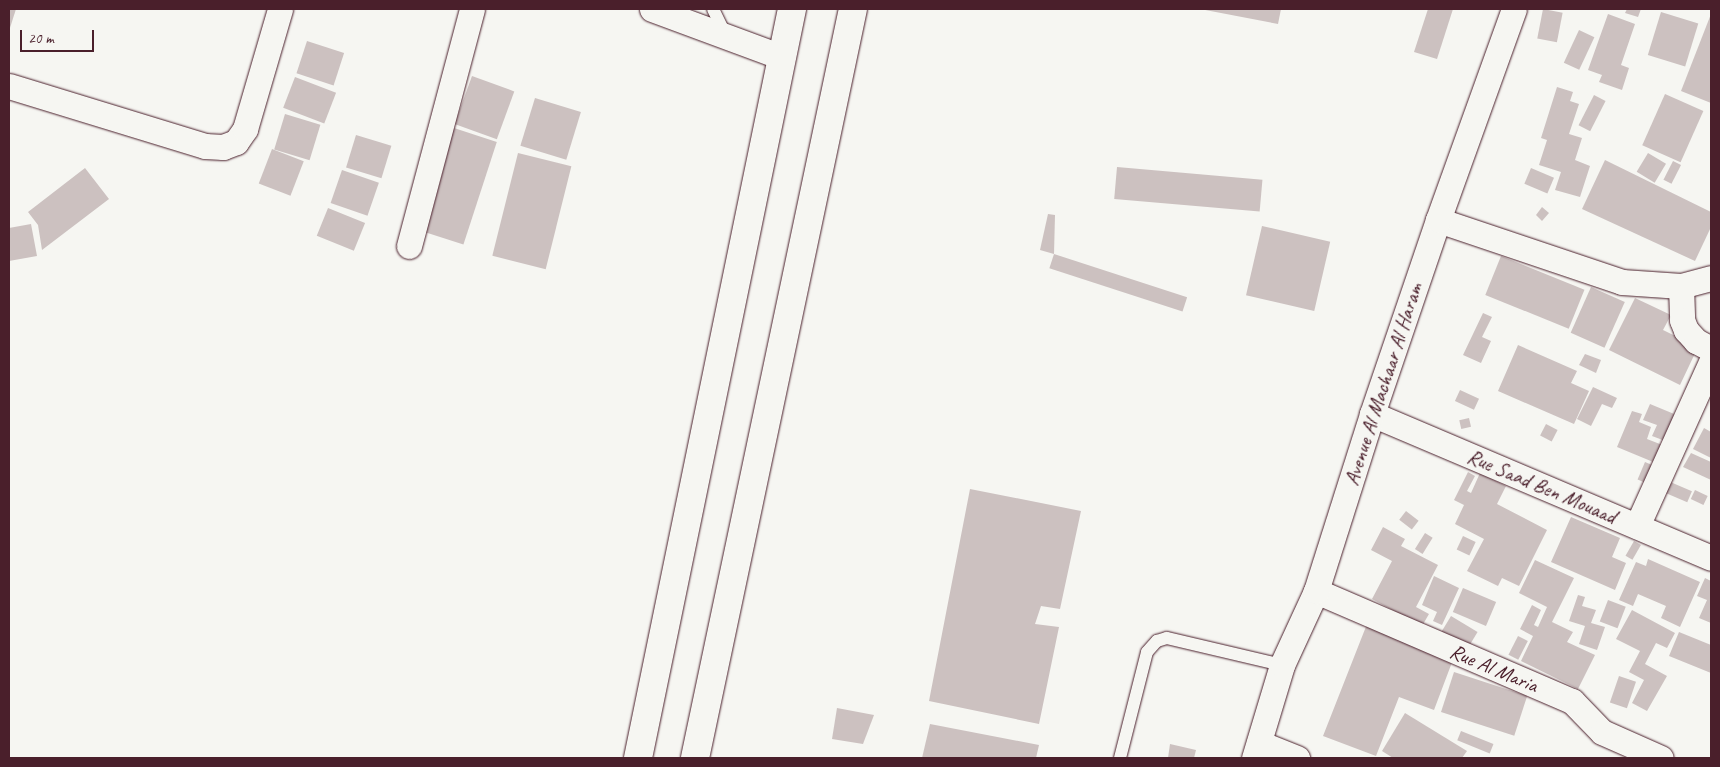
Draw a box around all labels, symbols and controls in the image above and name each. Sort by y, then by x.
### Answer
scale bar [22,20,96,52]
text: 20 m [28,29,54,48]
street label: Avenue Al Machaar Al Haram [1338,279,1428,489]
street label: Rue Saad Ben Mouaad [1463,443,1621,529]
street label: Rue Al Maria [1446,638,1542,698]

